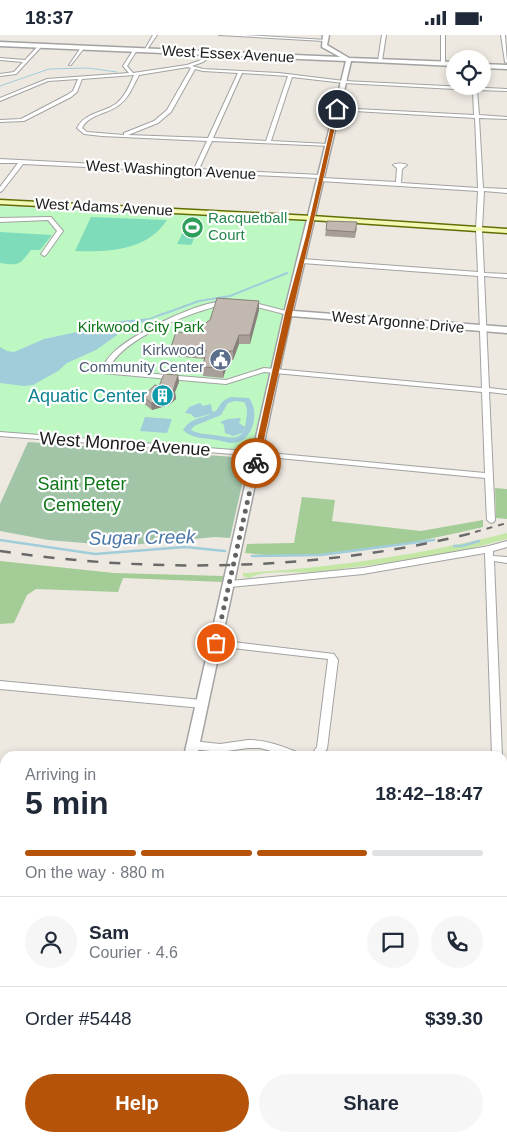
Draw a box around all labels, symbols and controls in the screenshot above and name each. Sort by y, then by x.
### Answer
text: 18:37 [25,7,74,28]
street label: West Essex Avenue [161,42,295,65]
map controls [446,50,491,95]
button: locate [446,50,491,95]
pin [316,88,358,130]
icon: home [323,95,351,123]
street label: West Washington Avenue [85,157,257,182]
street label: West Adams Avenue [35,194,173,219]
place label: Racquetball Court [208,209,287,243]
sports icon: Racquetball Court [180,215,204,239]
street label: West Argonne Drive [331,307,465,336]
park label: Kirkwood City Park [78,318,205,335]
place label: Kirkwood Community Center [79,341,204,375]
public building icon: Kirkwood Community Center [208,347,232,371]
building icon: Aquatic Center [151,384,175,408]
place label: Aquatic Center [28,386,147,406]
street label: West Monroe Avenue [39,428,211,460]
courier [231,438,281,488]
icon: bike [242,449,270,477]
park label: Saint Peter Cemetery [37,474,127,515]
water label: Sugar Creek [88,526,197,549]
pin [195,622,237,664]
icon: bag [202,629,230,657]
text: Arriving in [25,766,96,783]
text: 18:42–18:47 [375,783,483,804]
text: 5 min [25,785,109,821]
text: On the way · 880 m [25,864,165,881]
button: person [25,916,77,968]
button: chat [367,916,419,968]
button: phone [431,916,483,968]
text: Sam [89,922,129,943]
text: Courier · 4.6 [89,944,178,961]
text: Order #5448 [25,1008,132,1029]
text: $39.30 [425,1008,483,1029]
button: Help [25,1074,249,1132]
button: Share [259,1074,483,1132]

